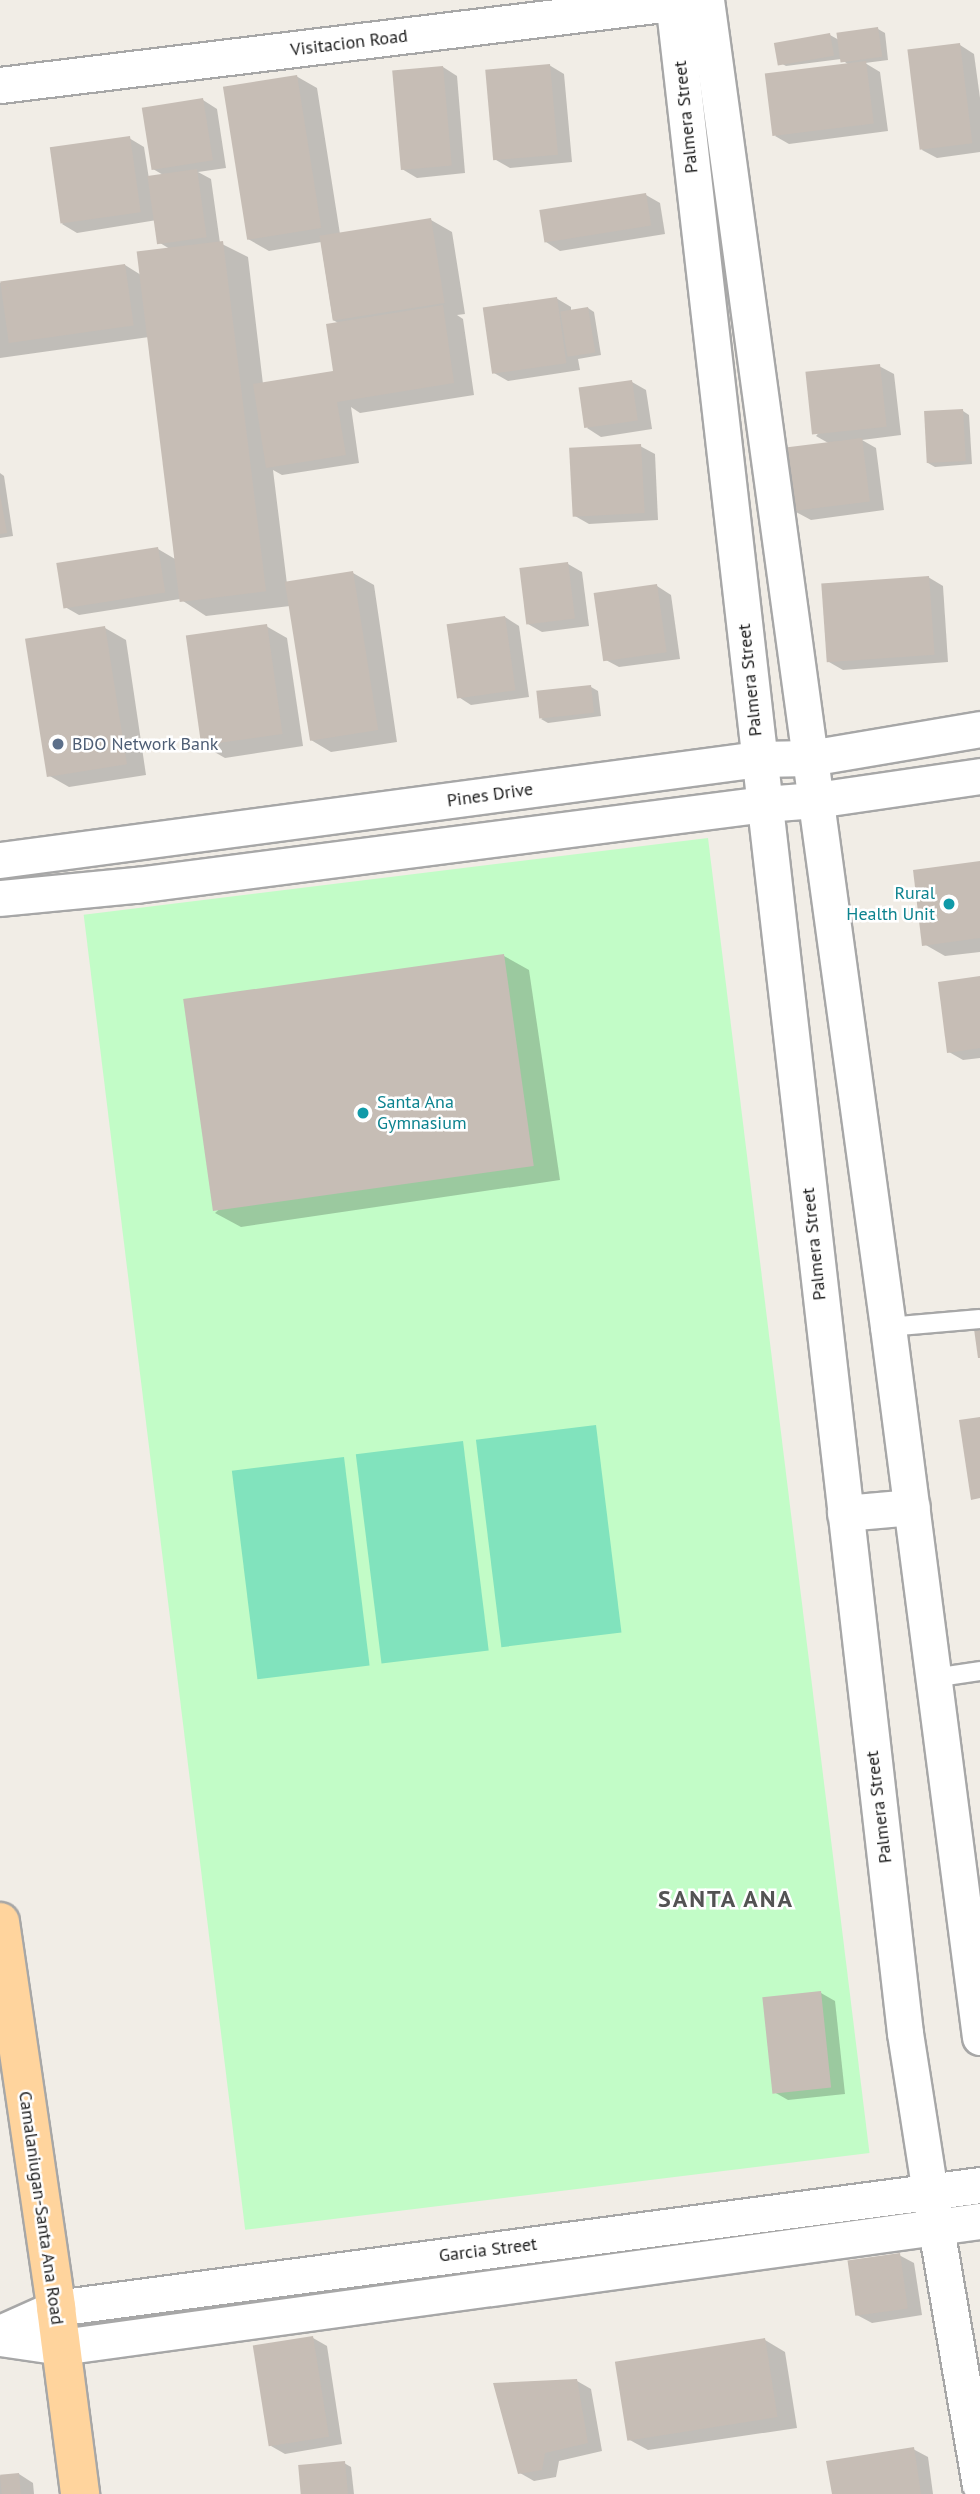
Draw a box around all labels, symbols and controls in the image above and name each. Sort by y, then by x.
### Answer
street label: Visitacion Road [289,25,409,61]
street label: Palmera Street [669,60,703,174]
street label: Palmera Street [733,623,767,737]
place label: BDO Network Bank [72,733,219,755]
marker: BDO Network Bank [50,736,66,752]
street label: Pines Drive [446,778,534,812]
place label: Rural Health Unit [846,883,935,926]
marker: Rural Health Unit [941,896,957,912]
place label: Santa Ana Gymnasium [377,1092,467,1134]
marker: Santa Ana Gymnasium [355,1105,371,1121]
street label: Palmera Street [797,1187,831,1301]
street label: Palmera Street [861,1750,897,1864]
district label: SANTA ANA [658,1885,794,1913]
street label: Camalaniugan-Santa Ana Road [14,2089,68,2327]
street label: Garcia Street [438,2233,538,2267]

